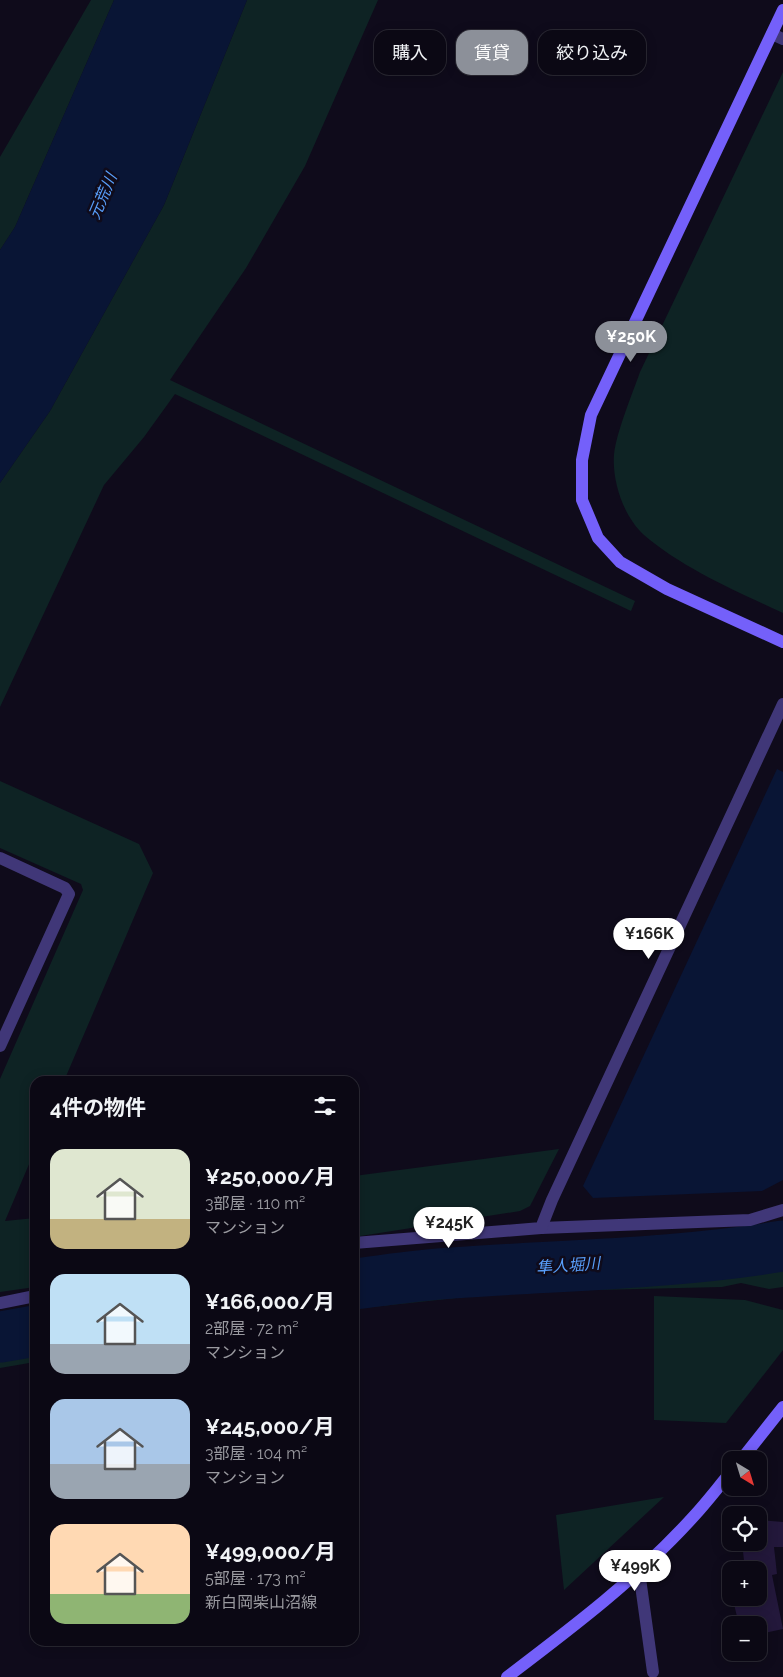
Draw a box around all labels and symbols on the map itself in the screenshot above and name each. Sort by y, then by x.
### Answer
water label: 元荒川 [84,169,121,222]
pin: ¥250K [596,320,666,363]
pin: ¥166K [614,918,684,960]
pin: ¥245K [414,1206,484,1249]
water label: 隼人堀川 [535,1254,603,1277]
north arrow [722,1451,768,1496]
pin: ¥499K [600,1550,670,1592]

